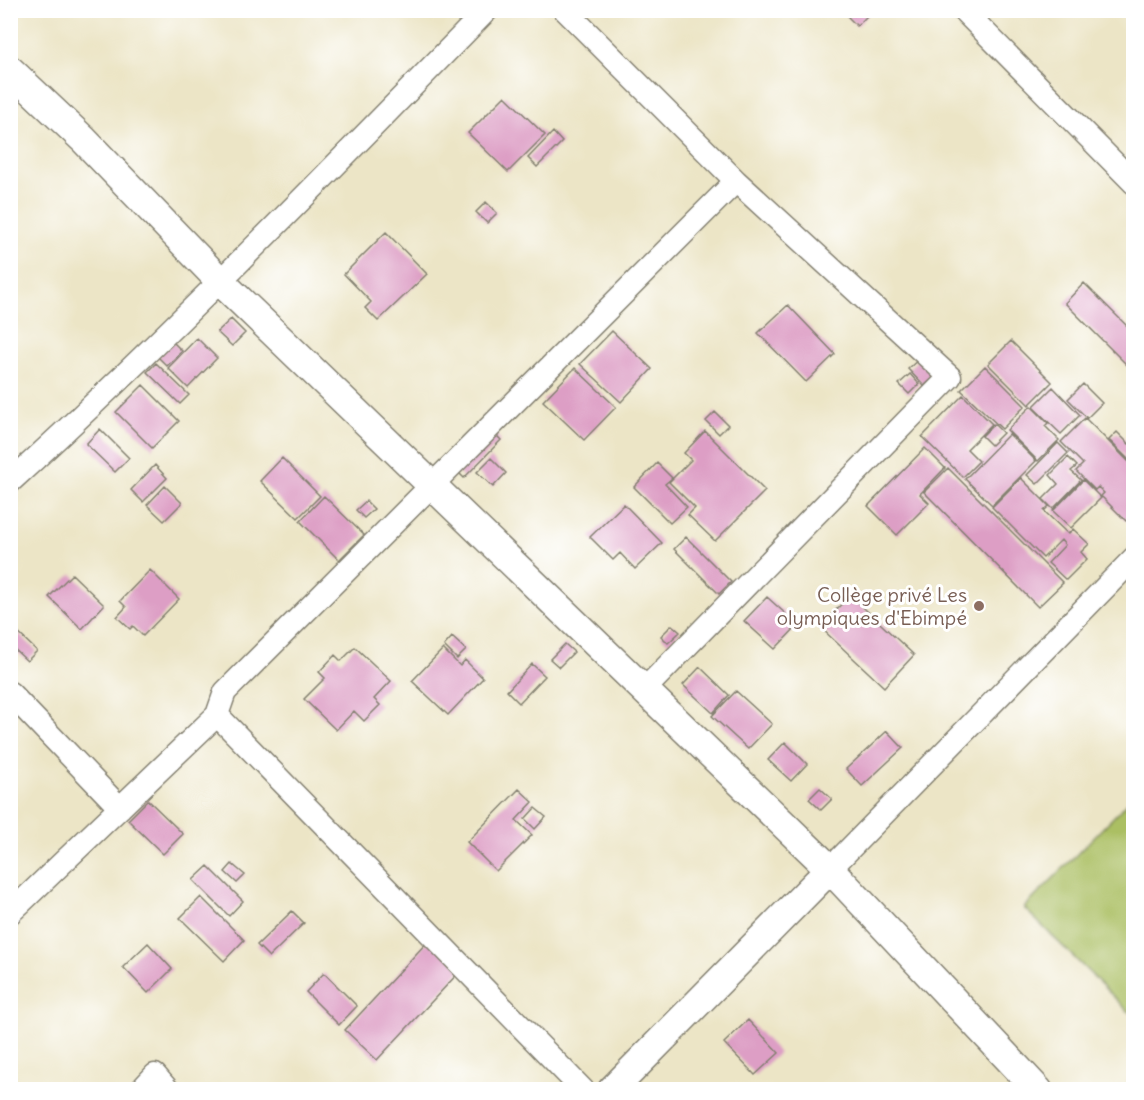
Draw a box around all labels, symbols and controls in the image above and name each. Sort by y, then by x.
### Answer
place label: Collège privé Les olympiques d'Ebimpé [777,582,967,630]
marker: Collège privé Les olympiques d'Ebimpé [972,599,986,613]

